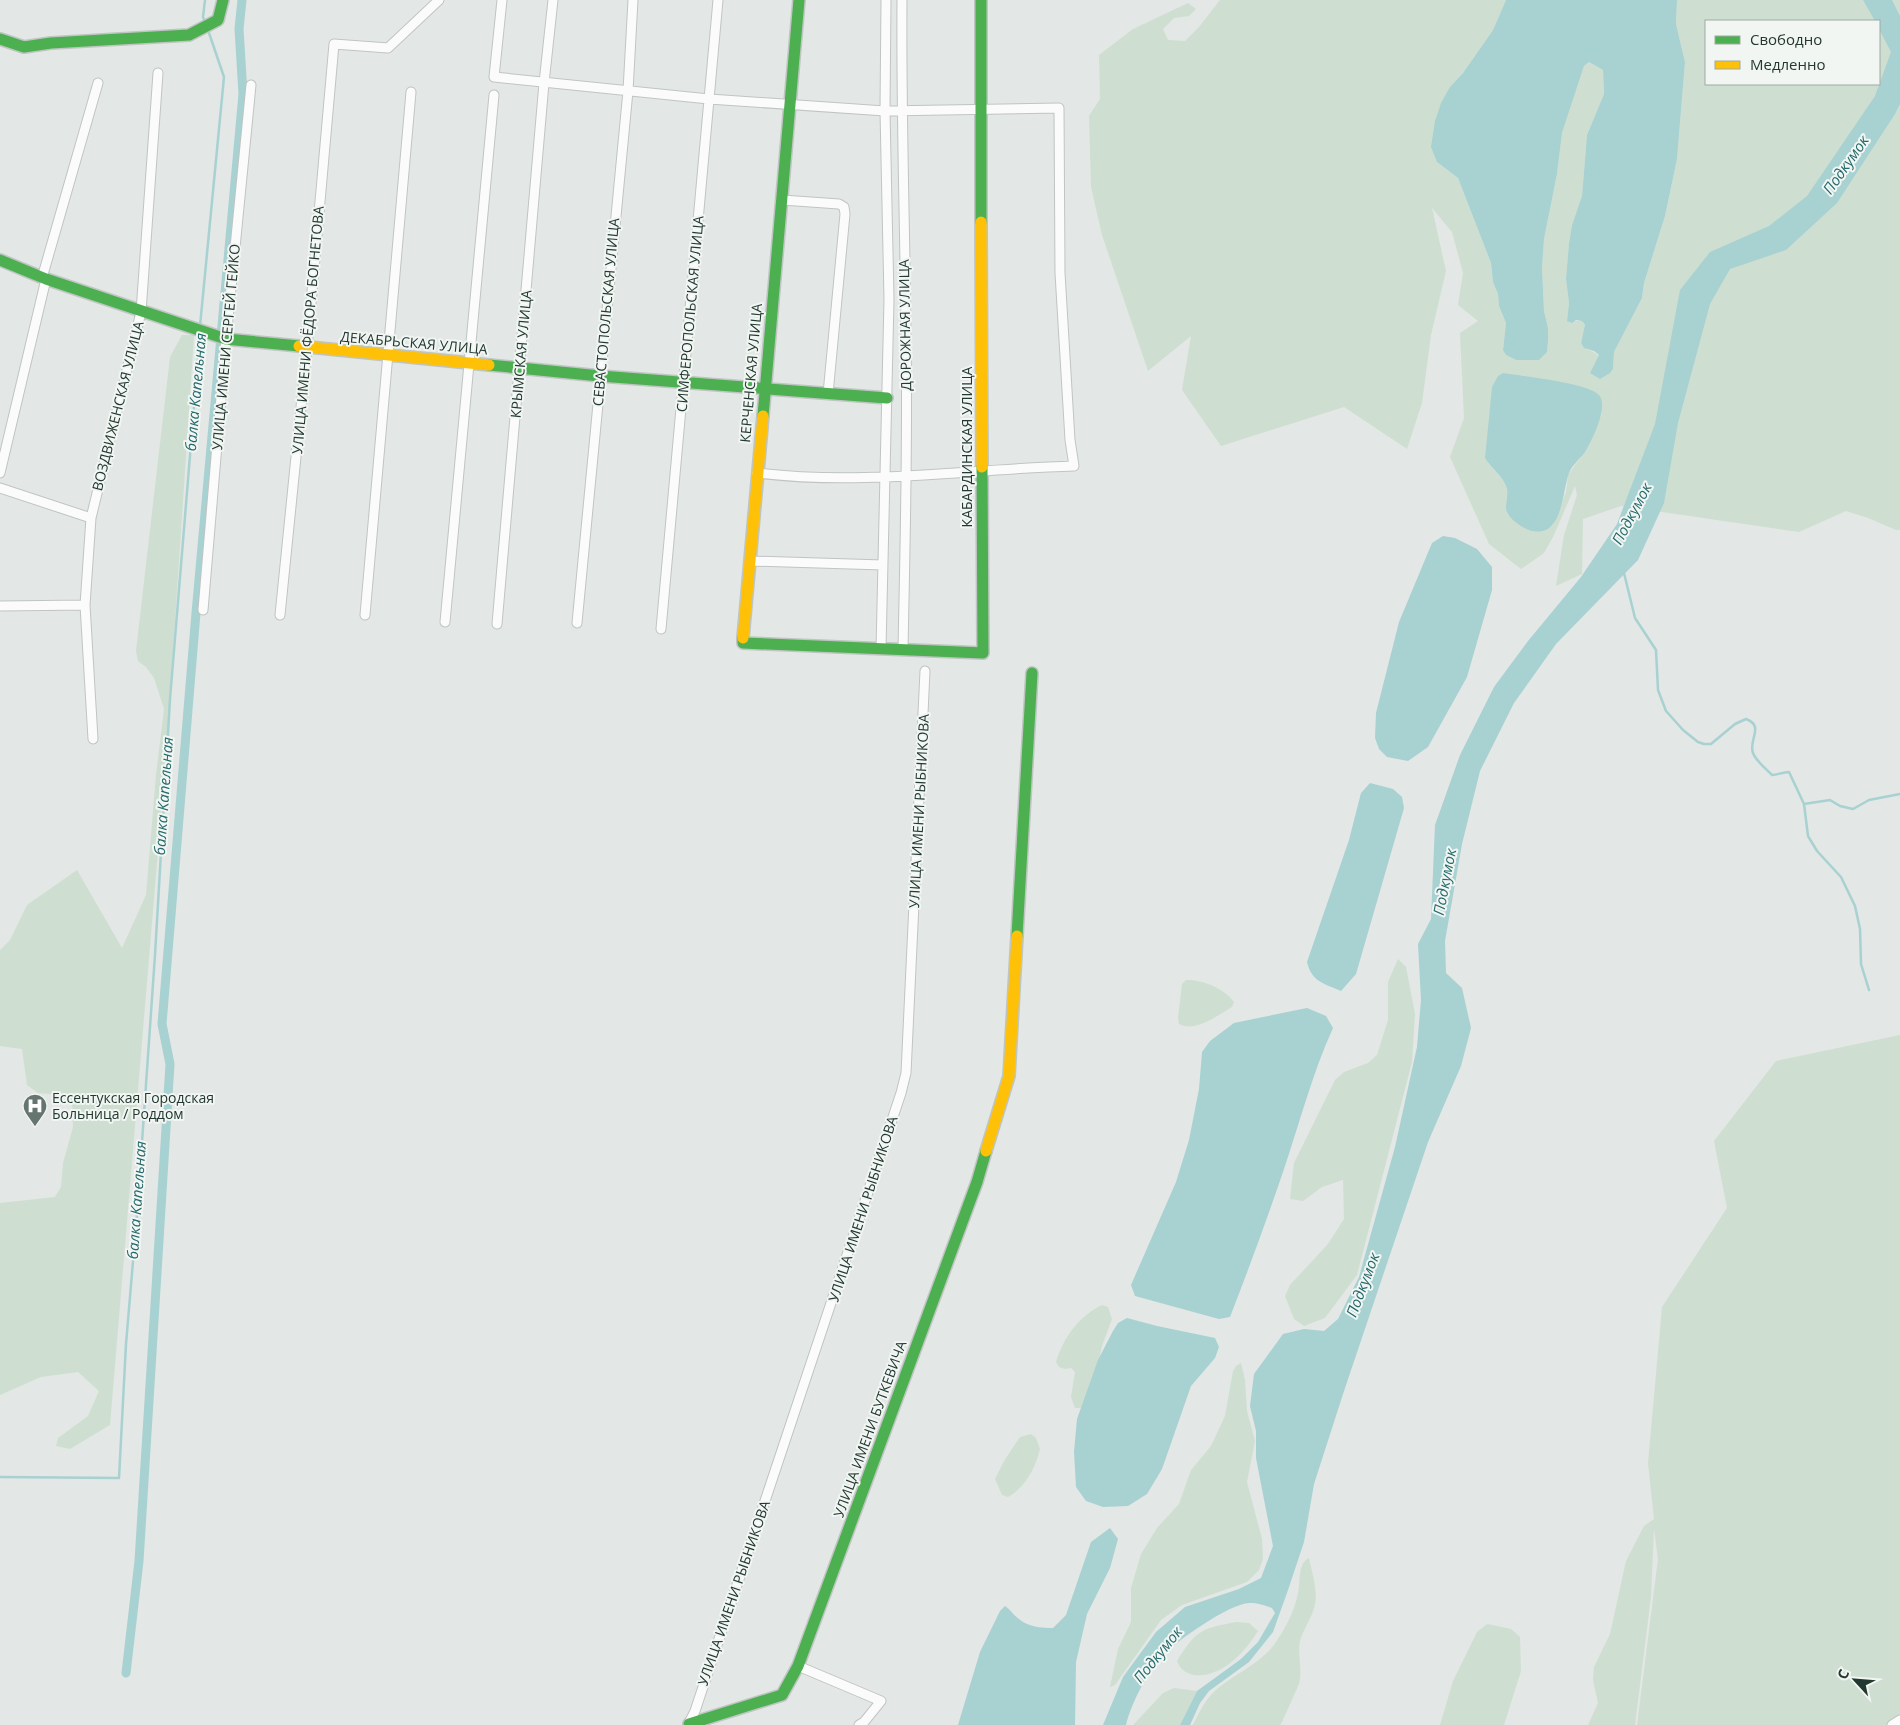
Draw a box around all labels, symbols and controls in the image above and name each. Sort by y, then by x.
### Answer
legend [1705,20,1880,85]
text: Свободно [1750,29,1822,49]
text: Медленно [1750,54,1826,74]
water label: Подкумок [1818,131,1873,198]
street label: УЛИЦА ИМЕНИ ФЁДОРА БОГНЕТОВА [287,205,328,455]
street label: СИМФЕРОПОЛЬСКАЯ УЛИЦА [671,215,708,413]
street label: СЕВАСТОПОЛЬСКАЯ УЛИЦА [588,217,623,407]
street label: УЛИЦА ИМЕНИ СЕРГЕЙ ГЕЙКО [207,243,244,451]
street label: ДОРОЖНАЯ УЛИЦА [894,259,915,391]
street label: КРЫМСКАЯ УЛИЦА [505,289,536,419]
street label: КЕРЧЕНСКАЯ УЛИЦА [735,302,766,443]
street label: ВОЗДВИЖЕНСКАЯ УЛИЦА [87,319,148,493]
street label: ДЕКАБРЬСКАЯ УЛИЦА [340,327,489,358]
water label: балка Капельная [180,332,210,452]
street label: КАБАРДИНСКАЯ УЛИЦА [957,366,976,527]
water label: Подкумок [1607,478,1656,548]
street label: УЛИЦА ИМЕНИ РЫБНИКОВА [904,713,933,909]
water label: балка Капельная [149,736,177,856]
water label: Подкумок [1428,846,1460,917]
place label: Ессентукская Городская Больница / Роддом [52,1088,214,1123]
hospital icon: Ессентукская Городская Больница / Роддом [22,1093,48,1127]
street label: УЛИЦА ИМЕНИ РЫБНИКОВА [823,1113,902,1304]
water label: балка Капельная [122,1140,150,1260]
water label: Подкумок [1341,1249,1384,1320]
street label: УЛИЦА ИМЕНИ БУТКЕВИЧА [829,1338,910,1520]
street label: УЛИЦА ИМЕНИ РЫБНИКОВА [693,1498,774,1688]
water label: Подкумок [1128,1621,1187,1687]
north arrow [1830,1655,1880,1705]
text: С [1832,1666,1853,1682]

